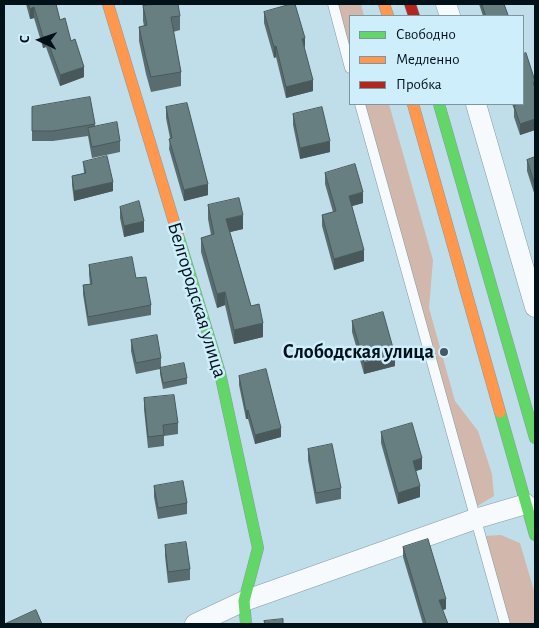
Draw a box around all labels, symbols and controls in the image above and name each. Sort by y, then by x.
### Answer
north arrow [15,15,65,65]
legend [349,15,524,105]
text: Свободно [396,27,456,42]
text: С [18,35,32,43]
text: Медленно [396,52,460,67]
text: Пробка [396,77,442,92]
street label: Белгородская улица [162,219,232,381]
place label: Слободская улица [283,340,434,364]
marker: Слободская улица [438,346,450,358]

